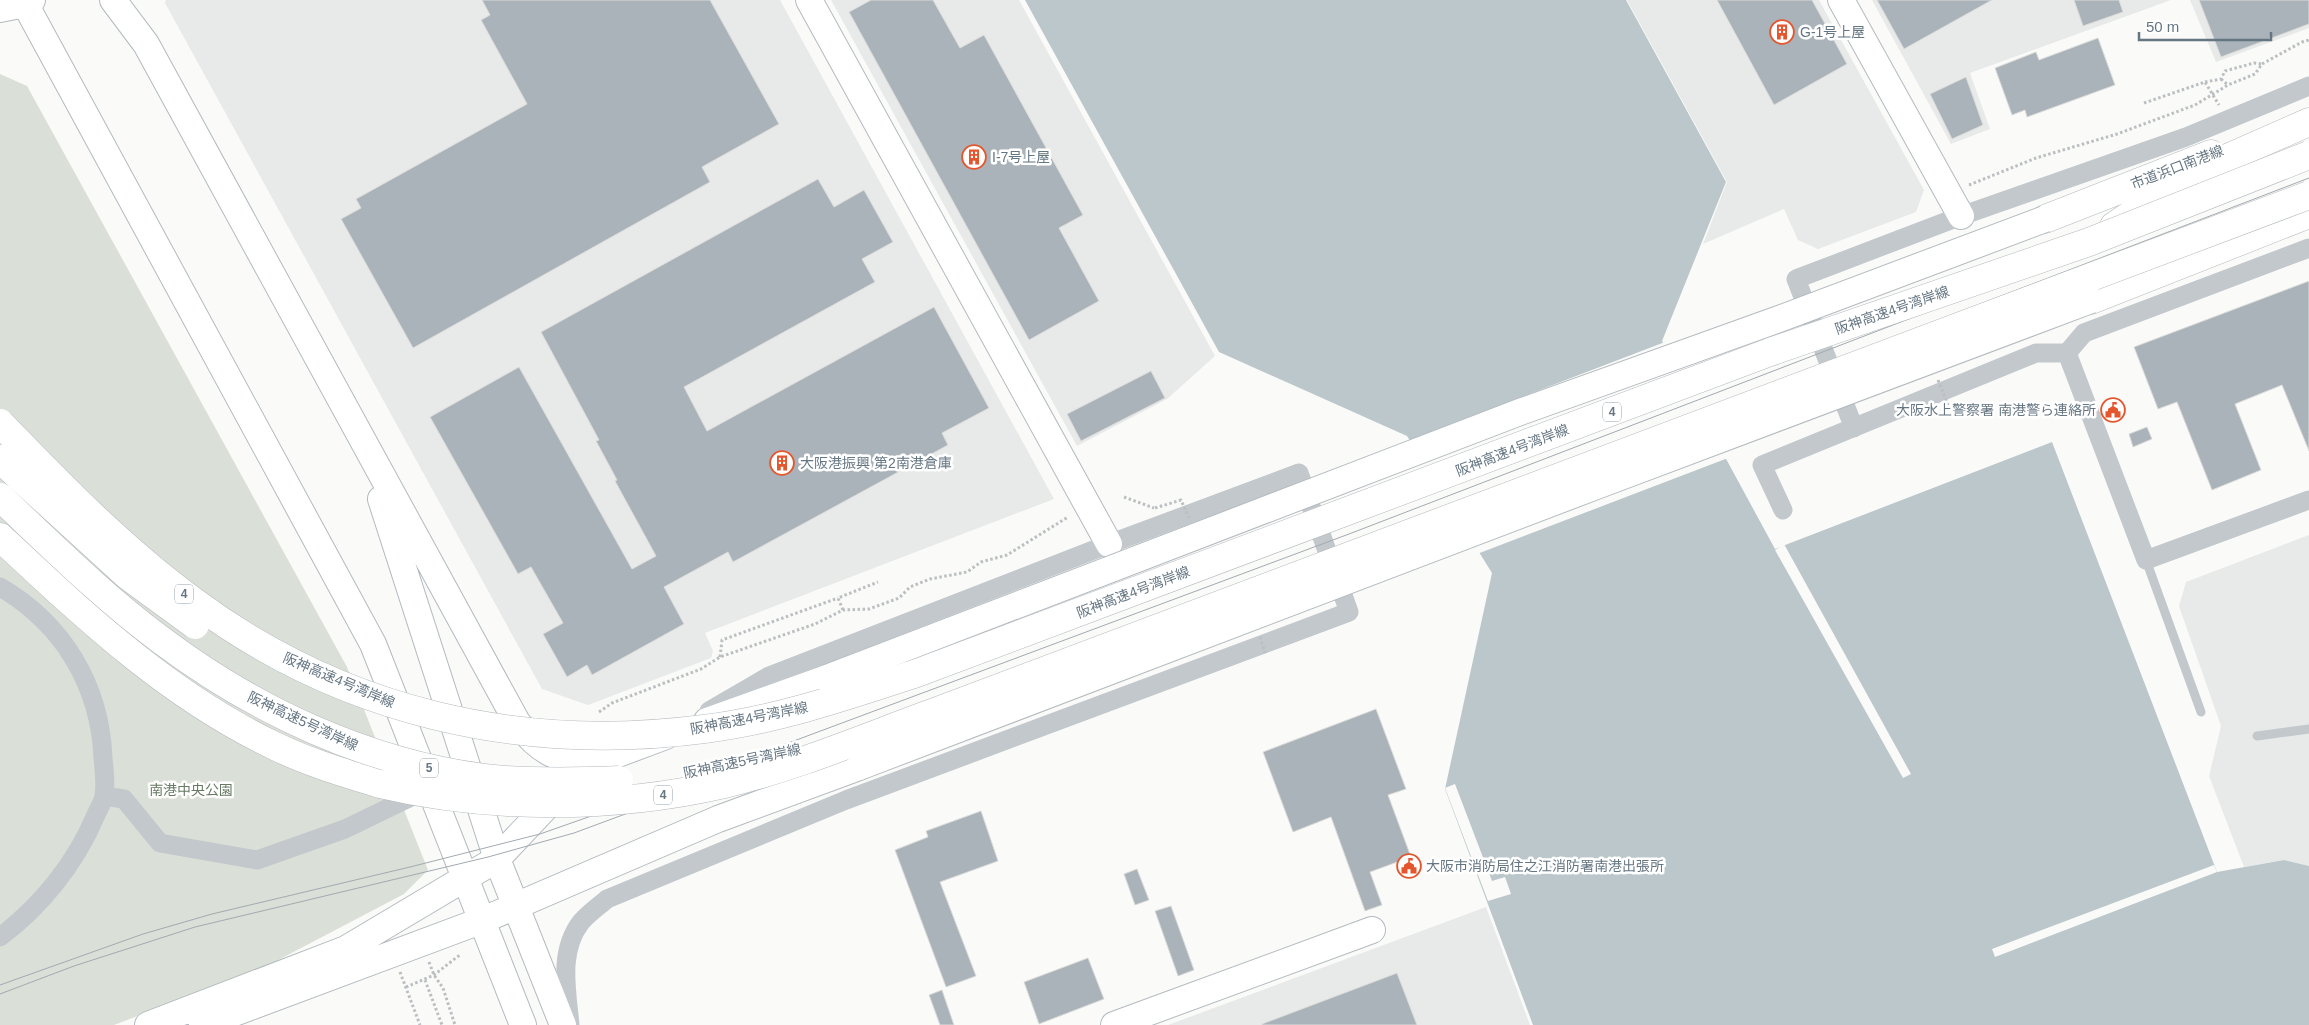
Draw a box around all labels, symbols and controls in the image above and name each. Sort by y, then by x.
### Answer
scale bar [2139,10,2272,42]
text: 50 m [2146,18,2179,35]
building icon: G-1号上屋 [1769,19,1795,45]
place label: G-1号上屋 [1800,24,1865,40]
street label: 市道浜口南港線 [2128,142,2226,192]
building icon: I-7号上屋 [961,144,987,170]
place label: I-7号上屋 [992,149,1050,165]
street label: 阪神高速4号湾岸線 [1833,283,1951,337]
public building icon: 大阪水上警察署 南港警ら連絡所 [2100,397,2126,423]
road number: 4 [1603,402,1621,422]
place label: 大阪水上警察署 南港警ら連絡所 [1896,402,2096,418]
street label: 阪神高速4号湾岸線 [1453,421,1571,479]
building icon: 大阪港振興 第2南港倉庫 [769,450,795,476]
place label: 大阪港振興 第2南港倉庫 [800,455,952,471]
street label: 阪神高速4号湾岸線 [1074,563,1192,621]
road number: 4 [175,584,193,604]
street label: 阪神高速4号湾岸線 [281,649,397,711]
street label: 阪神高速5号湾岸線 [245,688,361,754]
street label: 阪神高速4号湾岸線 [689,699,809,737]
street label: 阪神高速5号湾岸線 [682,741,802,781]
road number: 5 [420,758,438,778]
park label: 南港中央公園 [149,782,233,798]
road number: 4 [654,786,672,804]
public building icon: 大阪市消防局住之江消防署南港出張所 [1396,853,1422,879]
place label: 大阪市消防局住之江消防署南港出張所 [1426,858,1664,874]

